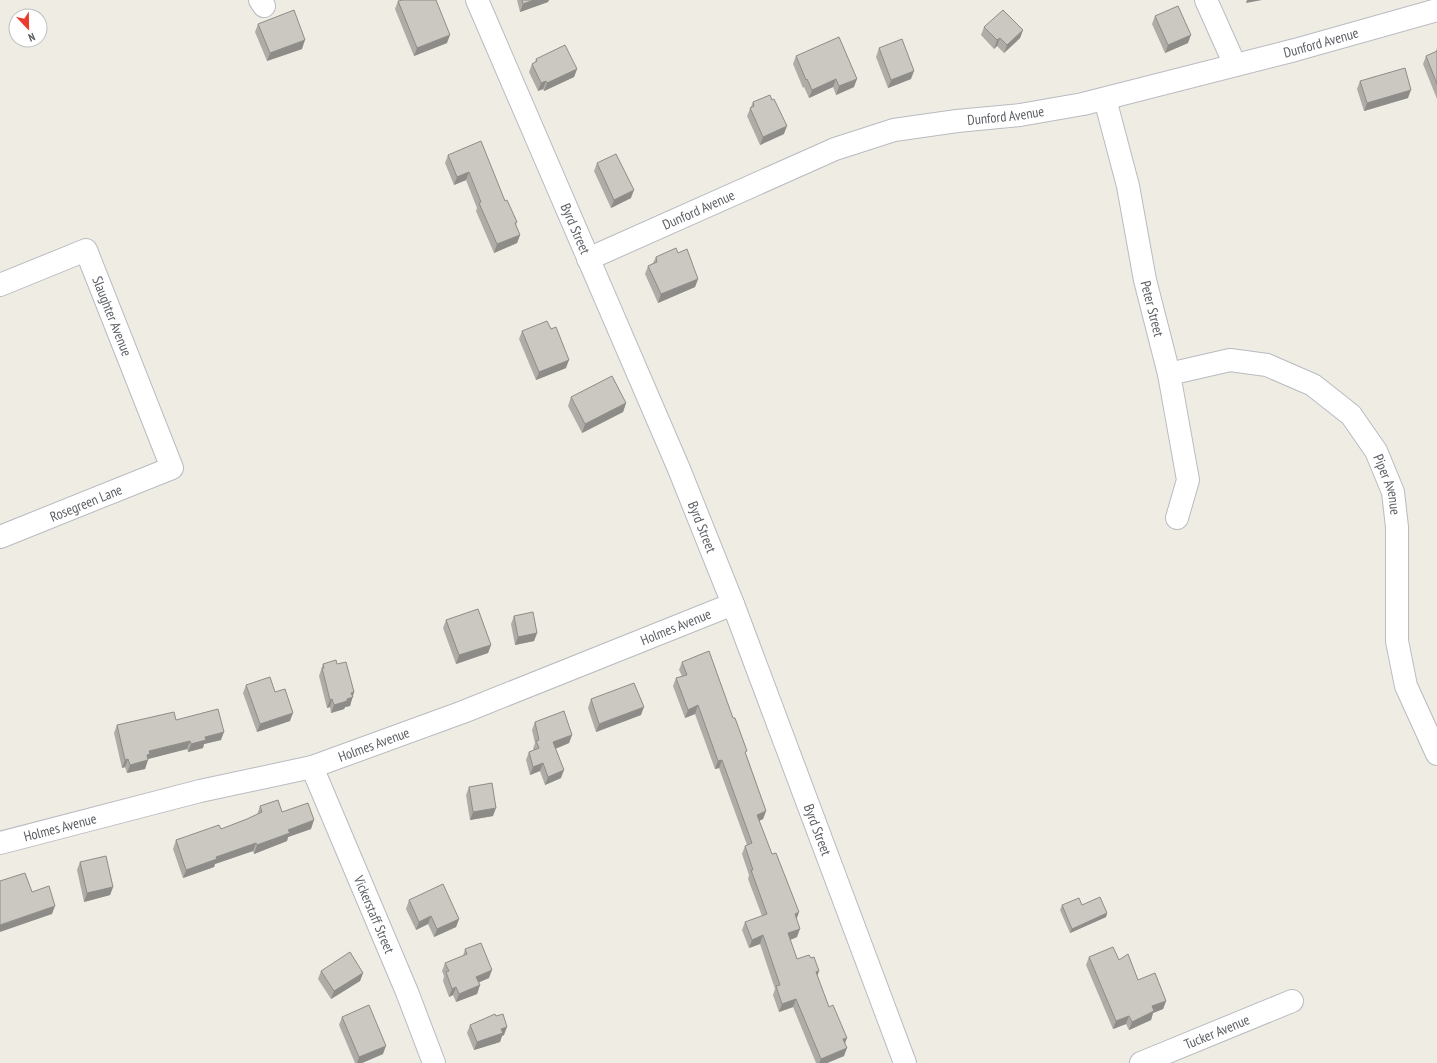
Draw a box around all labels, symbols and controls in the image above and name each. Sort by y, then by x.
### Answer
north arrow [8,8,48,48]
street label: Dunford Avenue [1282,24,1361,62]
text: N [26,30,37,45]
street label: Dunford Avenue [967,102,1046,129]
street label: Dunford Avenue [660,186,738,234]
street label: Byrd Street [557,200,594,257]
street label: Slaughter Avenue [88,274,136,359]
street label: Peter Street [1137,279,1168,339]
street label: Piper Avenue [1369,451,1405,516]
street label: Rosegreen Lane [47,480,125,526]
street label: Byrd Street [684,499,721,555]
street label: Holmes Avenue [638,605,714,649]
street label: Holmes Avenue [336,723,412,766]
street label: Byrd Street [800,801,835,858]
street label: Holmes Avenue [22,809,99,845]
street label: Vickerstaff Street [349,872,399,956]
street label: Tucker Avenue [1181,1010,1252,1053]

